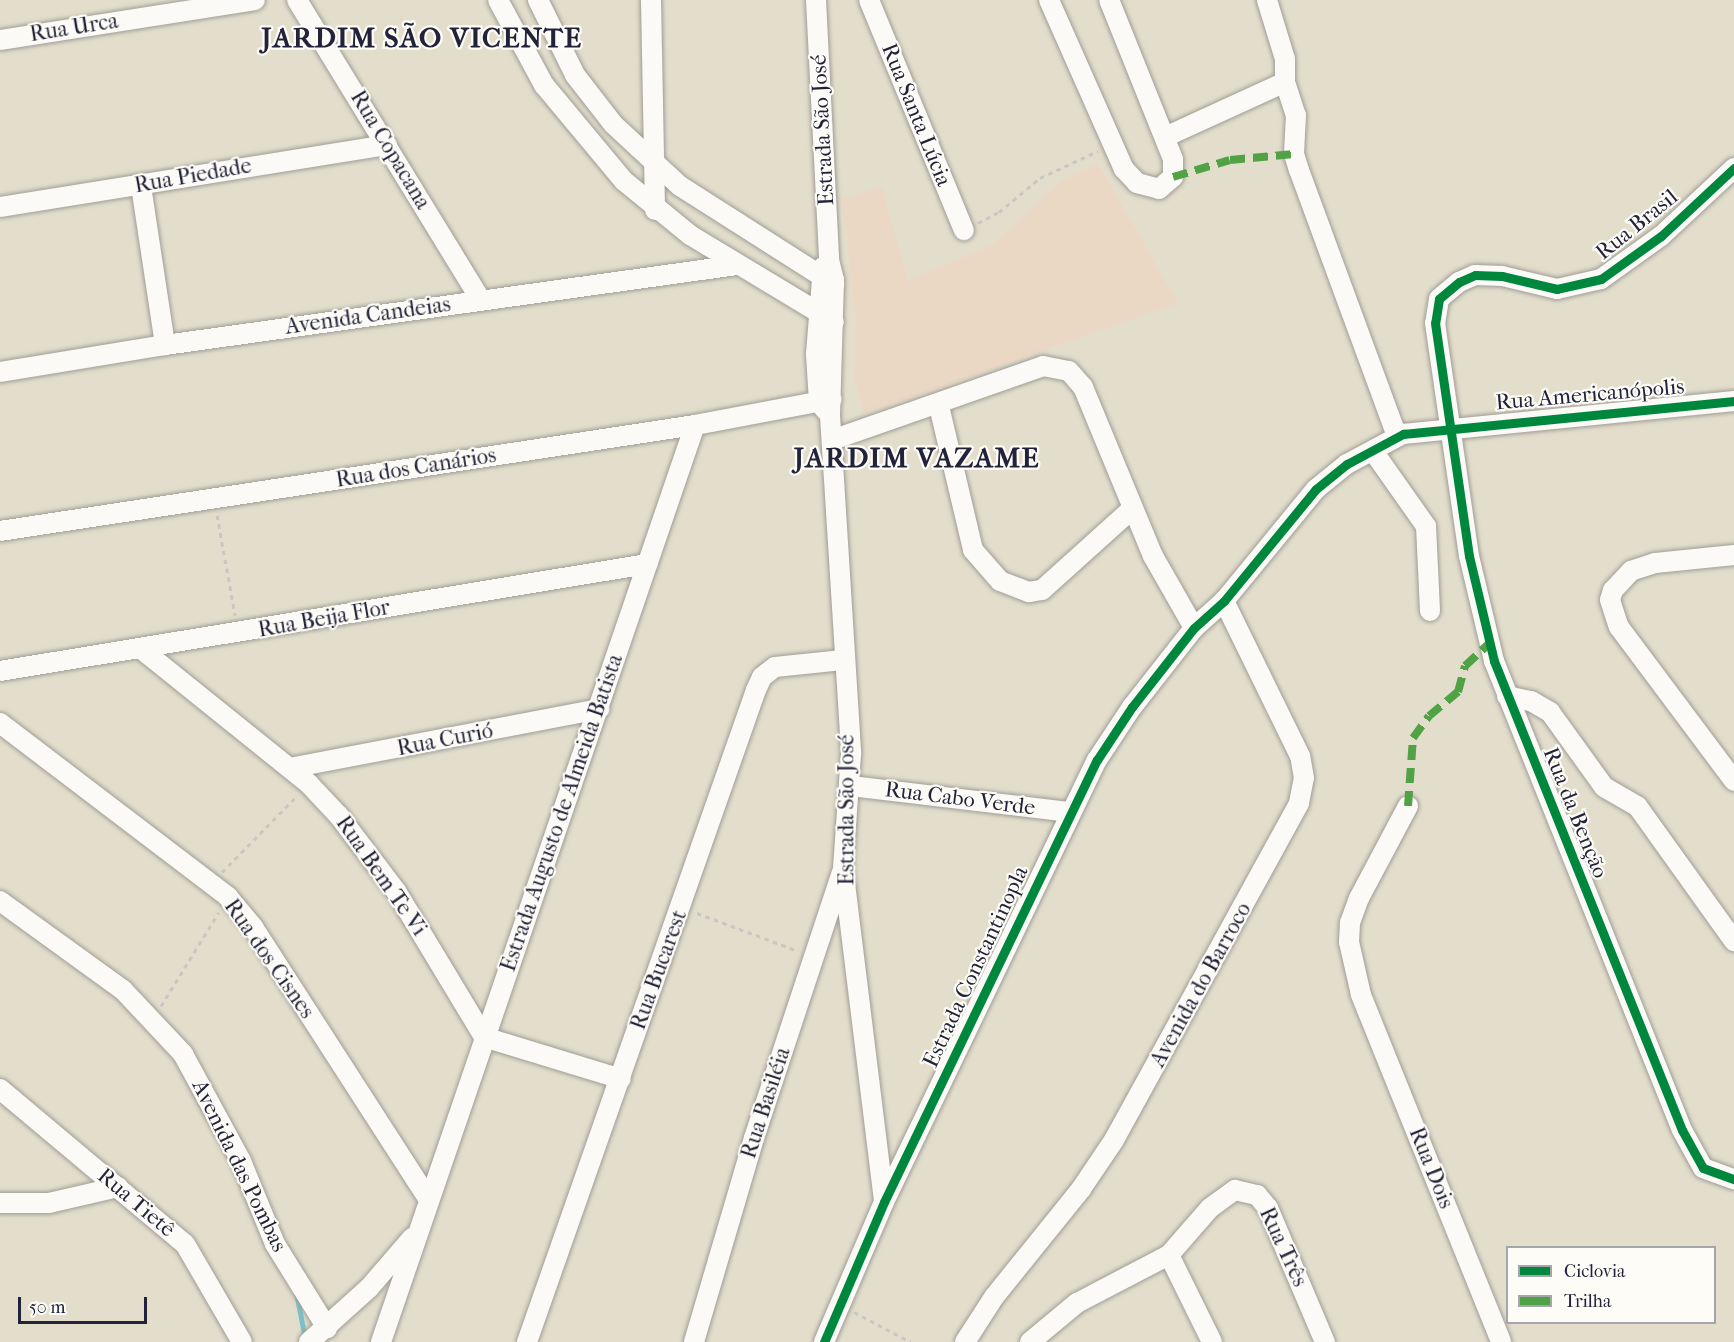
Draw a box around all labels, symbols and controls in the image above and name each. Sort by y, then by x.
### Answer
street label: Rua Urca [28,8,120,48]
district label: JARDIM SÃO VICENTE [261,21,583,55]
street label: Rua Santa Lúcia [875,40,957,190]
street label: Estrada São José [806,54,840,206]
street label: Rua Copacana [344,86,436,214]
street label: Rua Piedade [132,153,254,199]
street label: Rua Brasil [1591,184,1683,266]
street label: Avenida Candeias [284,291,452,341]
street label: Rua Americanópolis [1495,374,1685,416]
district label: JARDIM VAZAME [794,441,1040,475]
street label: Rua dos Canários [334,442,498,494]
street label: Rua Beija Flor [256,594,392,644]
street label: Estrada Augusto de Almeida Batista [495,651,629,975]
street label: Rua Curió [395,718,495,762]
street label: Estrada São José [834,734,860,886]
street label: Rua da Benção [1537,744,1613,882]
street label: Rua Cabo Verde [883,777,1037,821]
street label: Rua Bem Te Vi [330,811,432,941]
street label: Estrada Constantinopla [918,862,1034,1072]
street label: Rua dos Cisnes [218,894,320,1024]
street label: Avenida do Barroco [1145,898,1257,1072]
street label: Rua Bucarest [625,906,693,1034]
street label: Rua Basiléia [736,1044,796,1162]
street label: Avenida das Pombas [186,1076,292,1256]
street label: Rua Dois [1403,1123,1459,1213]
street label: Rua Tietê [92,1163,180,1243]
street label: Rua Três [1253,1203,1313,1291]
legend [1506,1246,1716,1324]
text: Ciclovia [1564,1261,1625,1282]
scale bar [21,1285,150,1323]
text: Trilha [1564,1291,1611,1312]
text: 50 m [29,1297,65,1318]

